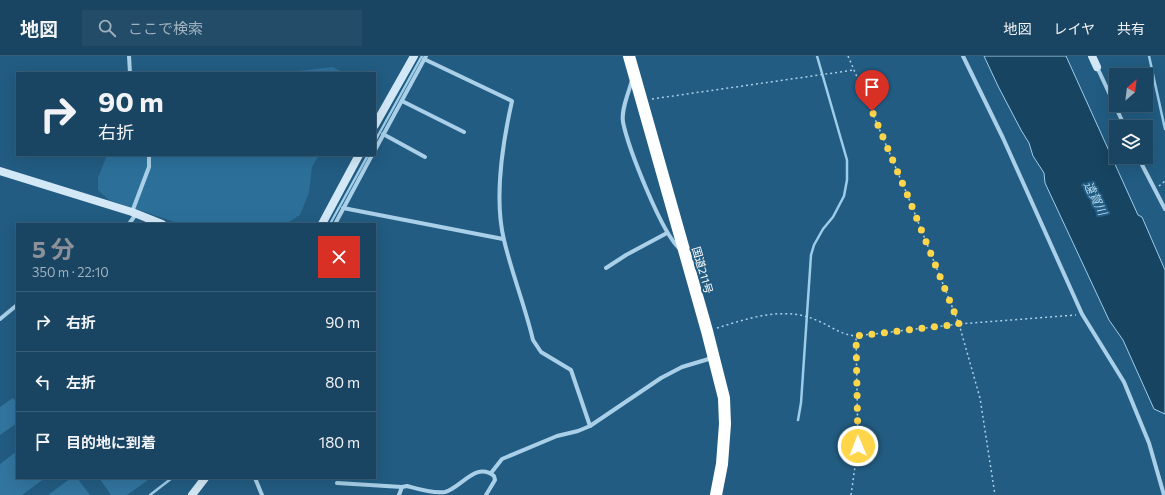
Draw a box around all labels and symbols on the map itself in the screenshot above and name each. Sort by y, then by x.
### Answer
north arrow [1109,68,1153,112]
pin [855,70,889,111]
water label: 遠賀川 [1082,179,1111,219]
street label: 国道211号 [690,245,716,295]
position arrow [837,425,879,467]

